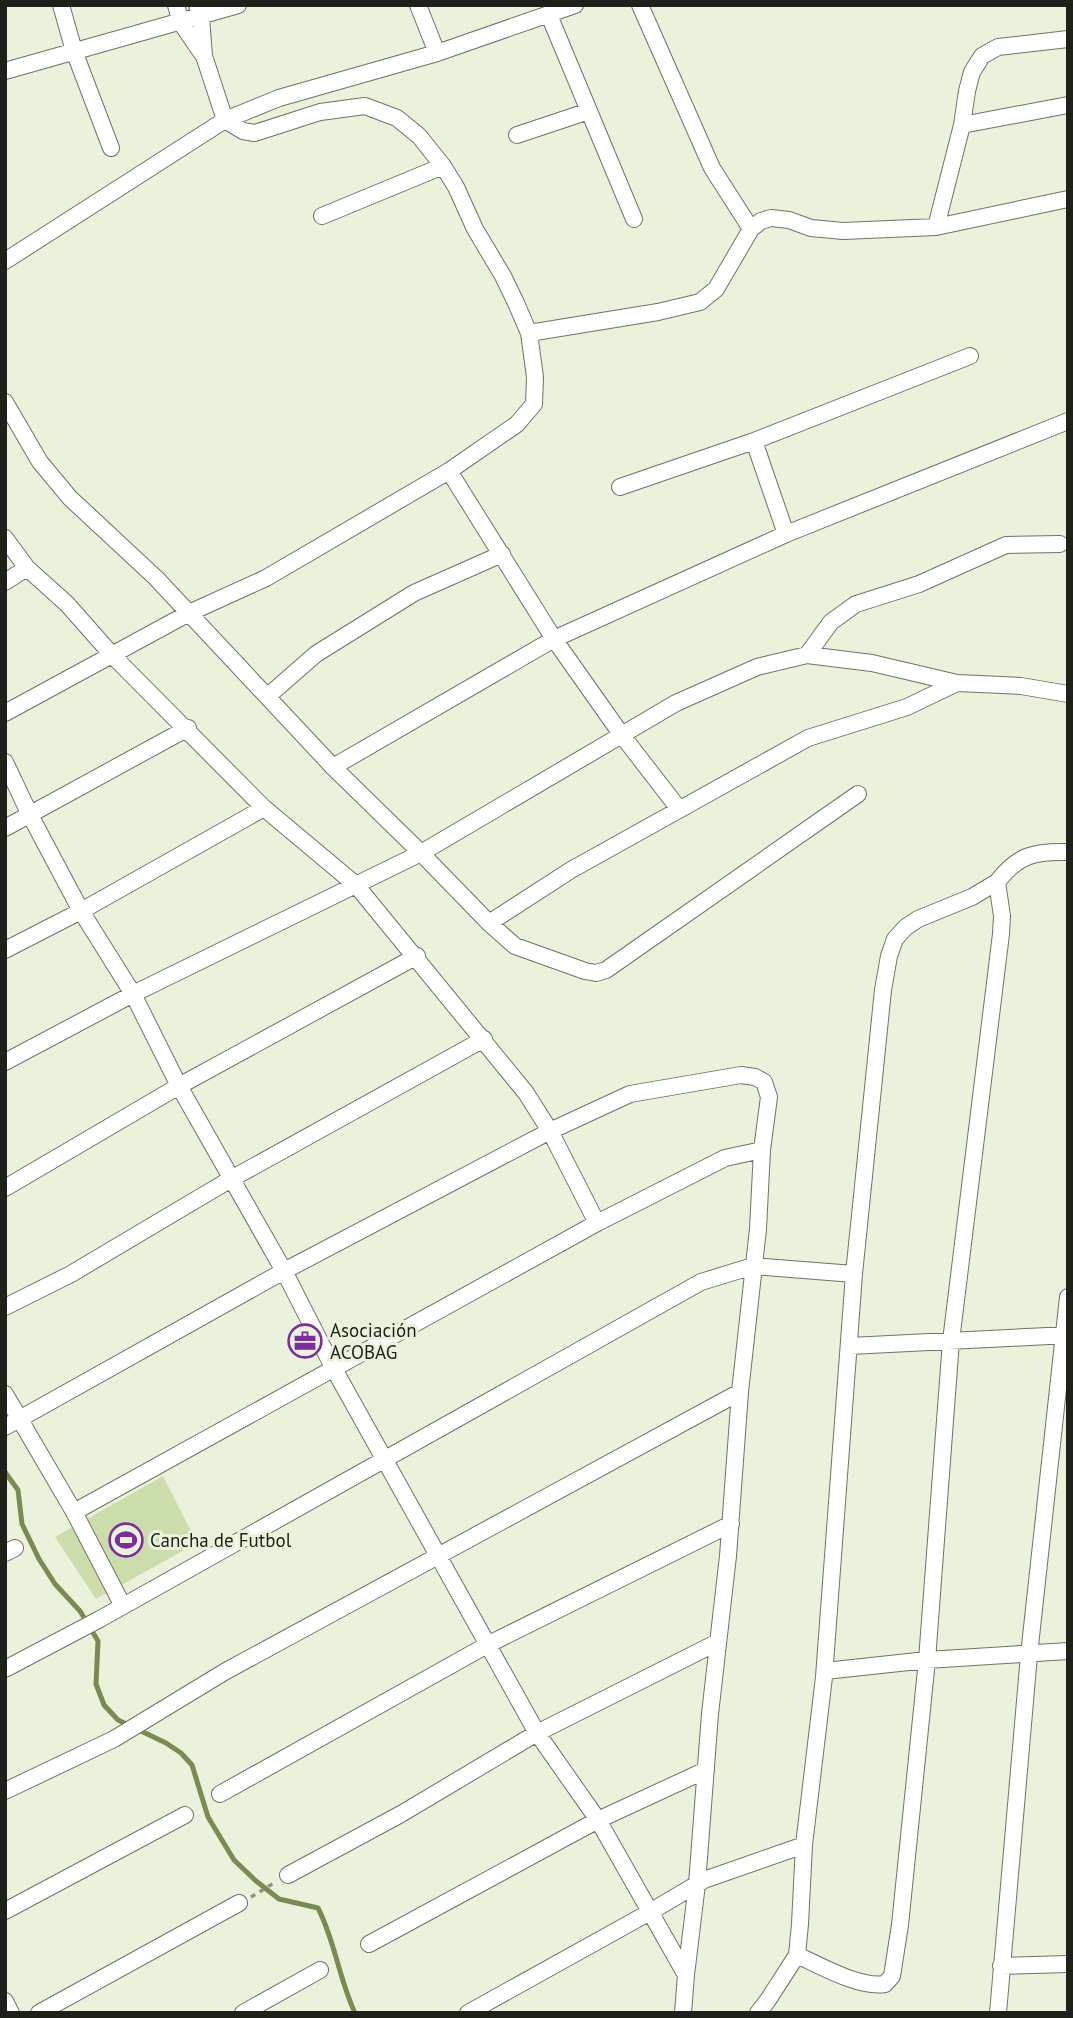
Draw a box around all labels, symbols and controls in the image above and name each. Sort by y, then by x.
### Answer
place label: Asociación ACOBAG [330,1318,417,1364]
office icon: Asociación ACOBAG [286,1322,324,1360]
sports icon: Cancha de Futbol [107,1521,145,1559]
place label: Cancha de Futbol [150,1528,292,1552]

